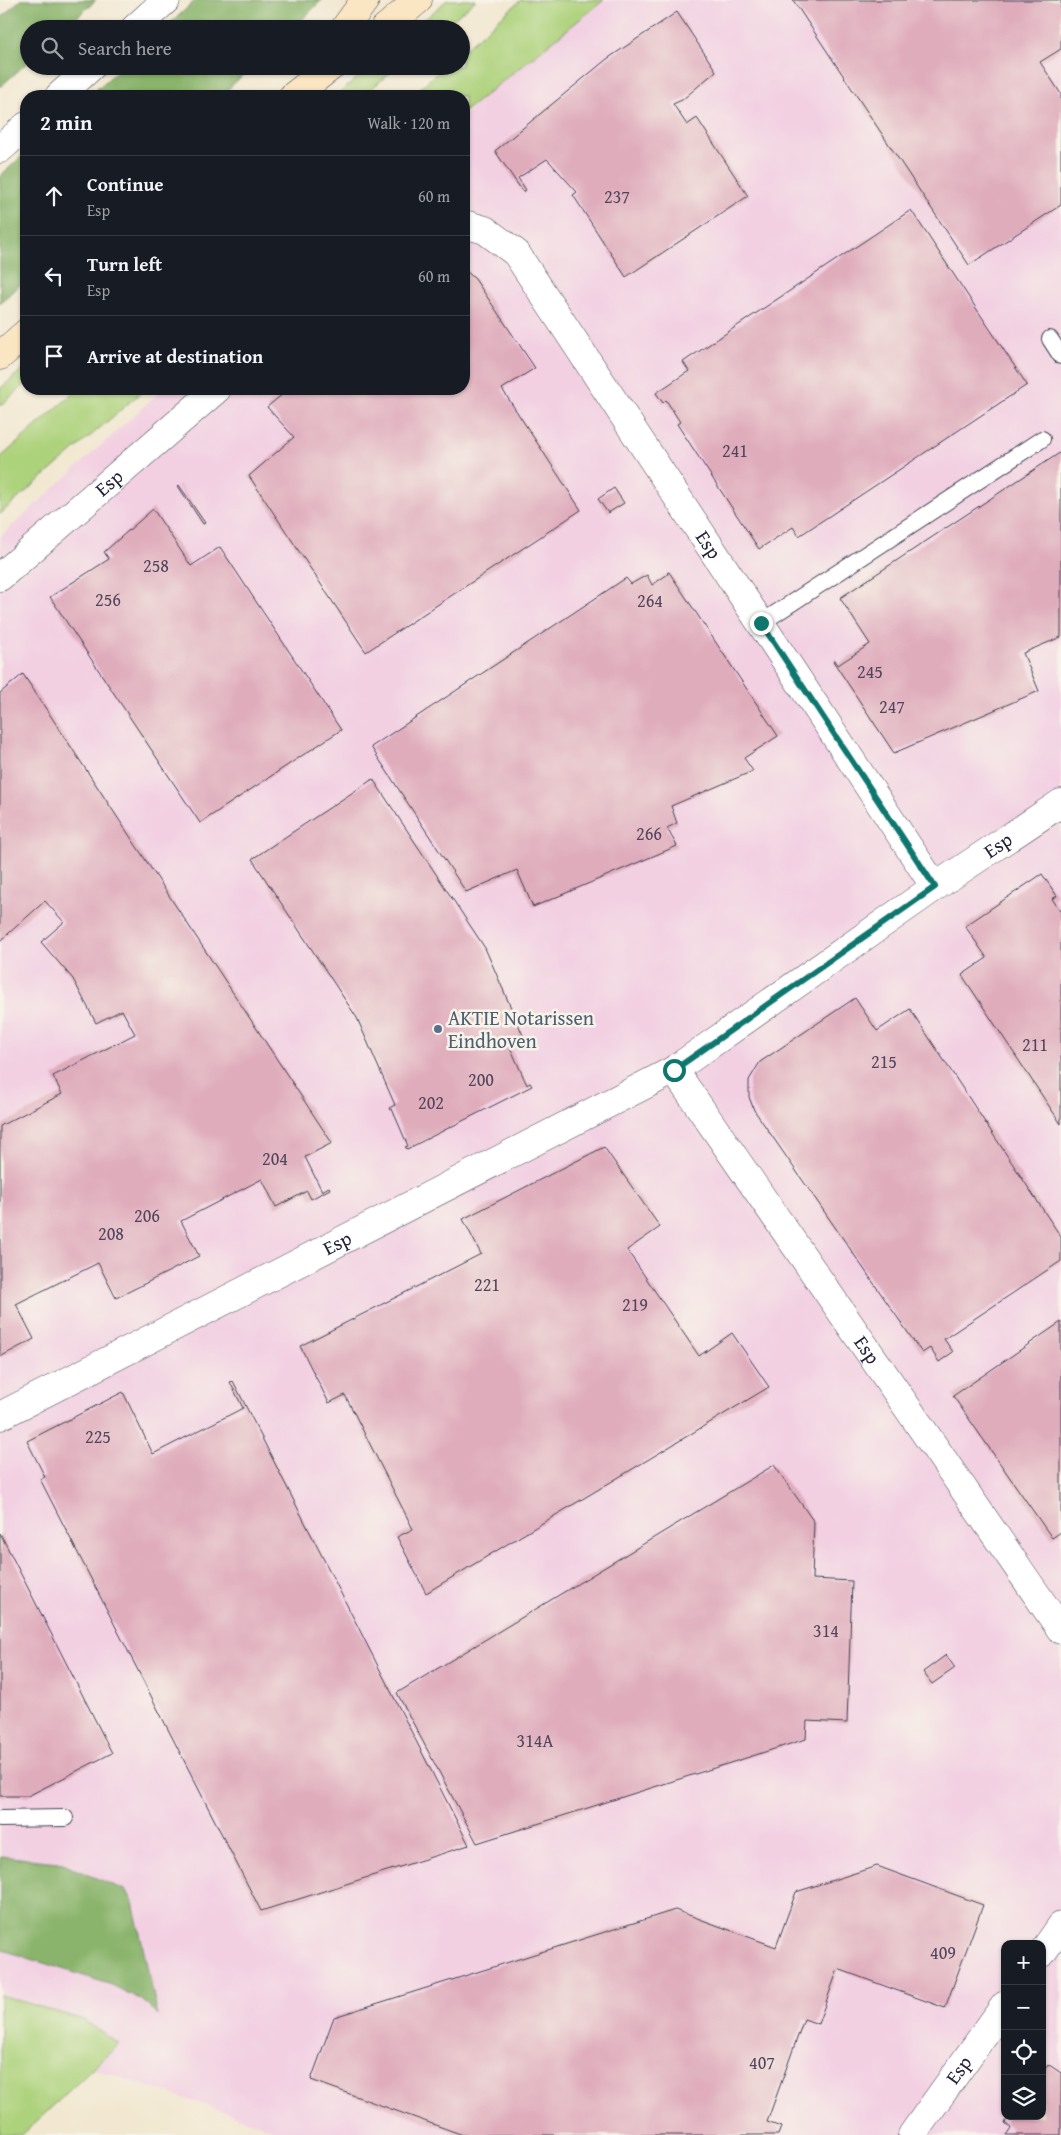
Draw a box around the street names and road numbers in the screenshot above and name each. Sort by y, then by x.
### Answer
street label: Esp [88,462,129,503]
street label: Esp [689,524,729,565]
street label: Esp [978,824,1018,865]
street label: Esp [317,1223,357,1262]
street label: Esp [848,1329,888,1370]
street label: Esp [938,2049,978,2090]

